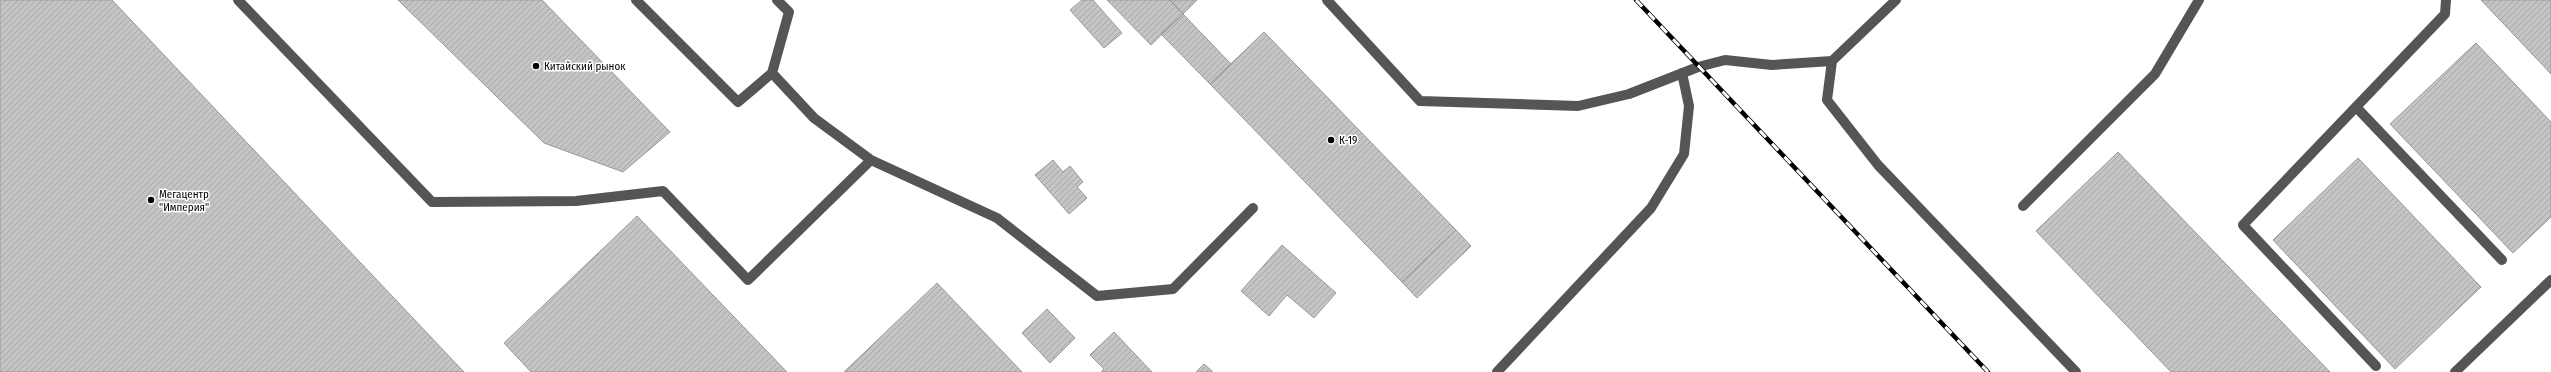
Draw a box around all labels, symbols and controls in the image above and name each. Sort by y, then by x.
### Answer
place label: Китайский рынок [544,60,626,73]
marker: Китайский рынок [531,61,541,71]
place label: К-19 [1339,134,1357,147]
marker: К-19 [1326,135,1336,145]
place label: Мегацентр "Империя" [159,188,209,214]
marker: Мегацентр "Империя" [146,195,156,205]

